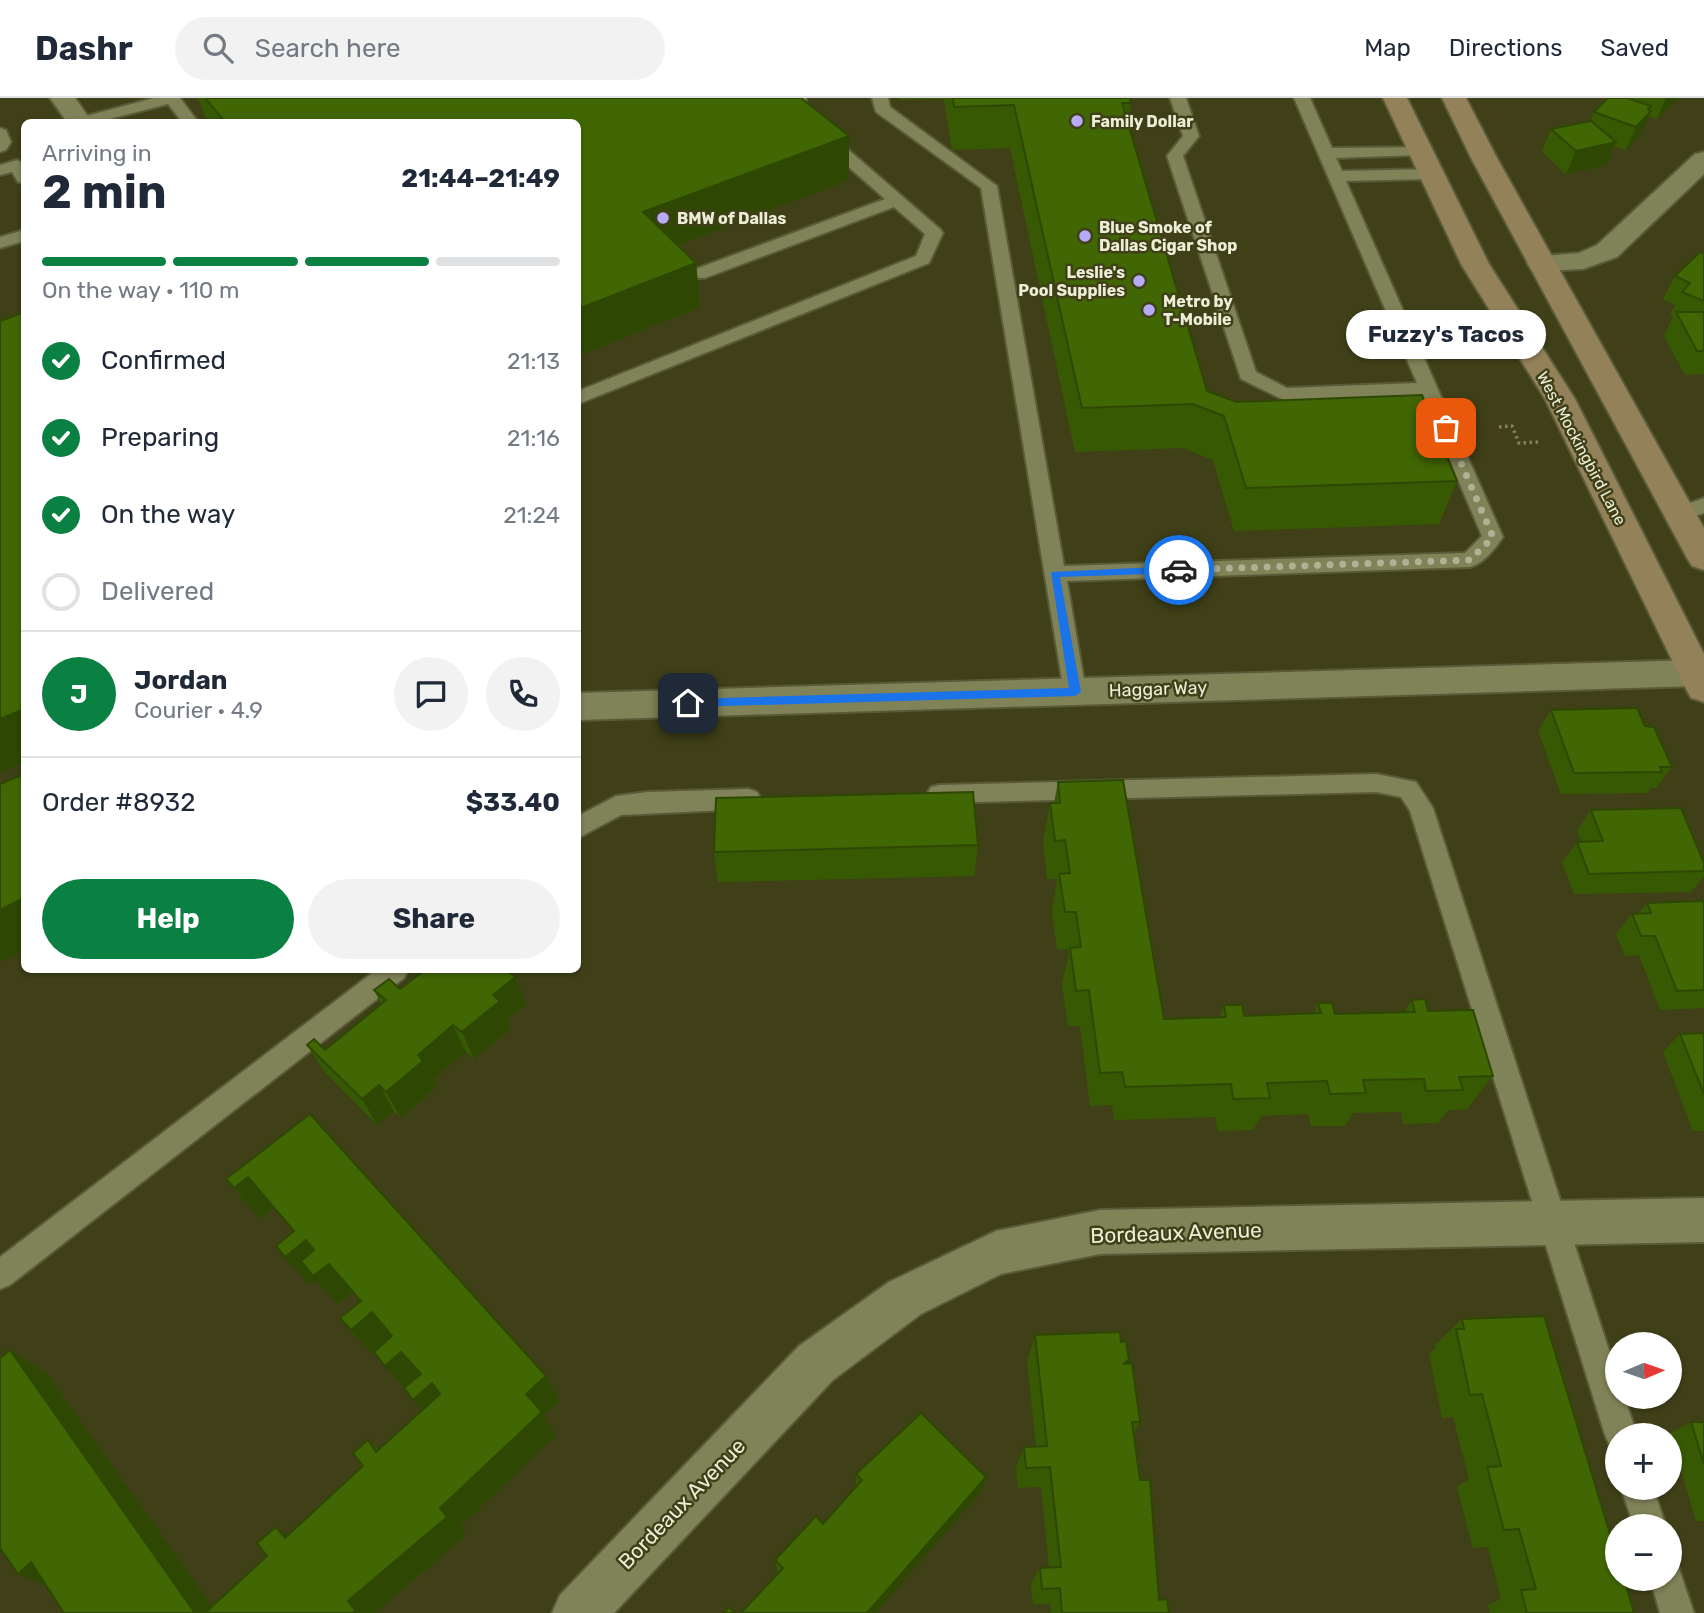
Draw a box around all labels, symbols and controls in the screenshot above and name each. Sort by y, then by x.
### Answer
search box [175,17,665,80]
text: Dashr [35,29,133,68]
icon: search [199,29,237,67]
text: Search here [255,33,401,64]
text: Map [1364,34,1411,62]
text: Directions [1449,34,1562,62]
text: Saved [1600,34,1669,62]
place label: Family Dollar [1091,112,1194,131]
marker: Family Dollar [1069,113,1085,129]
text: Arriving in [42,139,152,167]
text: 21:44–21:49 [401,163,560,194]
text: 2 min [42,165,167,220]
place label: BMW of Dallas [677,209,786,228]
marker: BMW of Dallas [655,210,671,226]
place label: Blue Smoke of Dallas Cigar Shop [1099,218,1237,255]
marker: Blue Smoke of Dallas Cigar Shop [1077,228,1093,244]
place label: Leslie's Pool Supplies [1018,263,1125,300]
marker: Leslie's Pool Supplies [1131,273,1147,289]
text: On the way · 110 m [42,276,240,304]
place label: Metro by T-Mobile [1163,292,1233,329]
marker: Metro by T-Mobile [1141,302,1157,318]
callout: Fuzzy's Tacos [1346,309,1546,358]
text: Fuzzy's Tacos [1368,320,1524,348]
icon: check [42,342,80,380]
text: Confirmed [101,345,226,376]
text: 21:13 [507,347,560,375]
street label: West Mockingbird Lane [1533,368,1630,528]
pin [1416,398,1476,458]
icon: bag [1427,409,1465,447]
icon: check [42,419,80,457]
text: Preparing [101,422,219,453]
text: 21:16 [507,424,560,452]
icon: check [42,496,80,534]
text: On the way [101,499,235,530]
text: 21:24 [503,501,560,529]
courier [1144,535,1214,605]
icon: car [1160,551,1198,589]
text: Delivered [101,576,214,607]
button: chat [394,657,468,731]
button: phone [486,657,560,731]
text: Jordan [134,665,227,696]
pin [658,673,718,733]
street label: Haggar Way [1108,676,1208,702]
text: J [70,679,88,710]
icon: home [669,684,707,722]
text: Courier · 4.9 [134,696,263,724]
text: Order #8932 [42,787,195,818]
text: $33.40 [466,787,560,818]
button: Help [42,879,294,959]
button: Share [308,879,560,959]
street label: Bordeaux Avenue [1090,1217,1262,1248]
north arrow [1605,1332,1682,1409]
map controls [1605,1332,1682,1591]
button: + [1605,1423,1682,1500]
street label: Bordeaux Avenue [613,1433,750,1574]
button: − [1605,1514,1682,1591]

